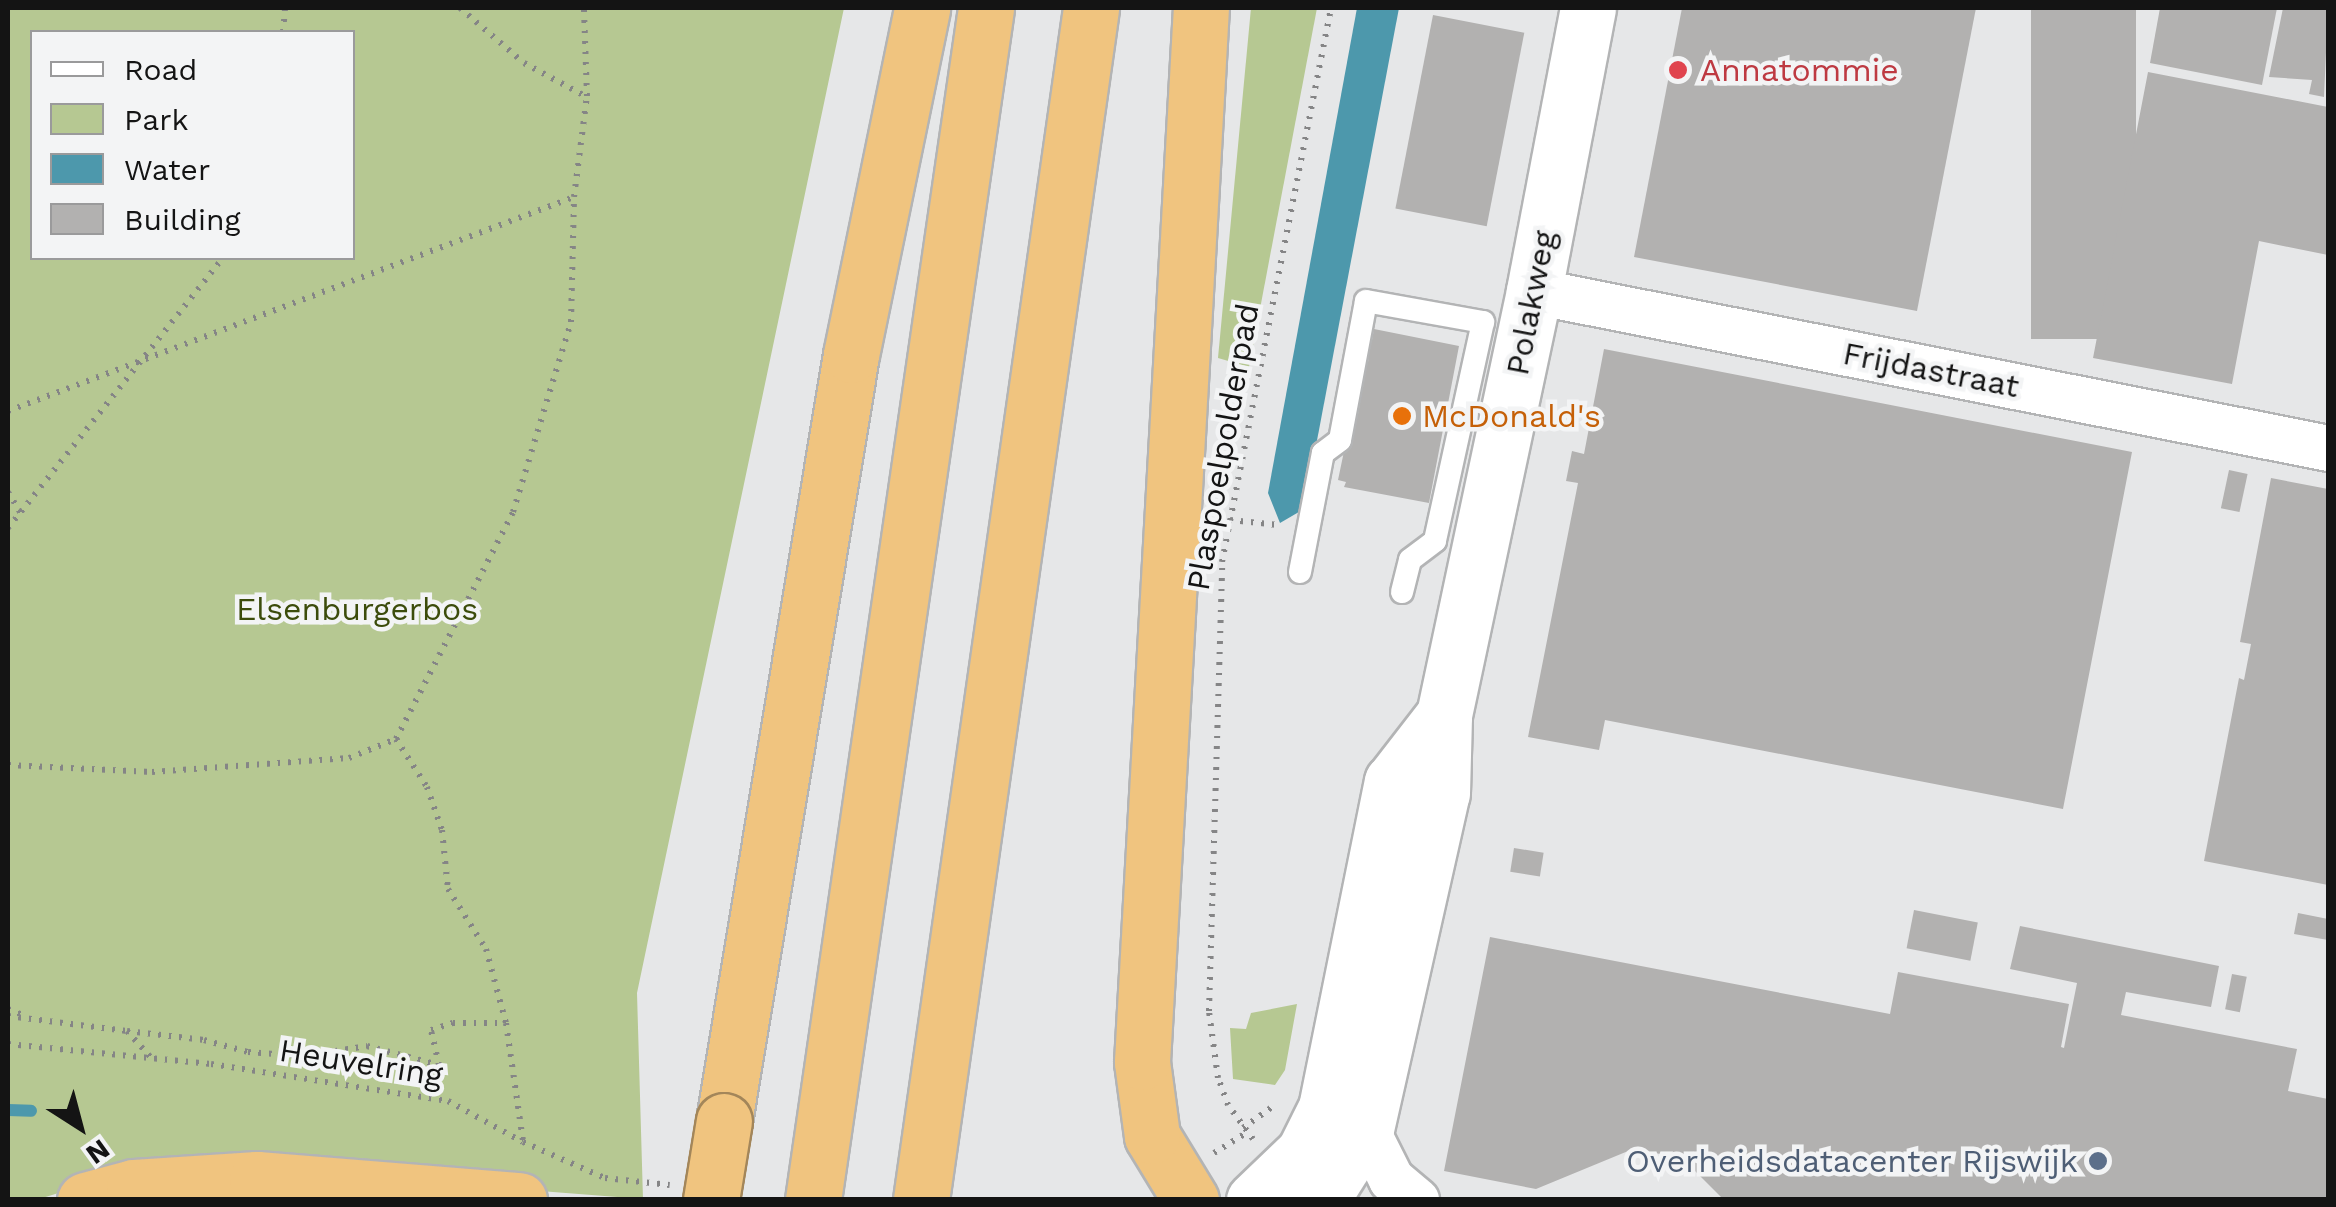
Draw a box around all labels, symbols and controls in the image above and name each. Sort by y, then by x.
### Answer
legend [30,30,355,260]
place label: Annatommie [1700,51,1899,89]
text: Road [124,52,197,87]
marker: Annatommie [1665,57,1691,83]
text: Park [124,102,189,137]
text: Water [124,152,210,187]
text: Building [124,202,241,237]
street label: Polakweg [1498,228,1564,378]
street label: Plaspoelpolderpad [1179,301,1267,593]
street label: Frijdastraat [1840,334,2022,406]
place label: McDonald's [1422,397,1601,435]
marker: McDonald's [1391,405,1413,427]
park label: Elsenburgerbos [236,590,478,628]
street label: Heuvelring [277,1031,445,1095]
north arrow [30,1077,130,1177]
text: N [80,1132,116,1171]
place label: Overheidsdatacenter Rijswijk [1625,1142,2078,1180]
marker: Overheidsdatacenter Rijswijk [2087,1150,2109,1172]

